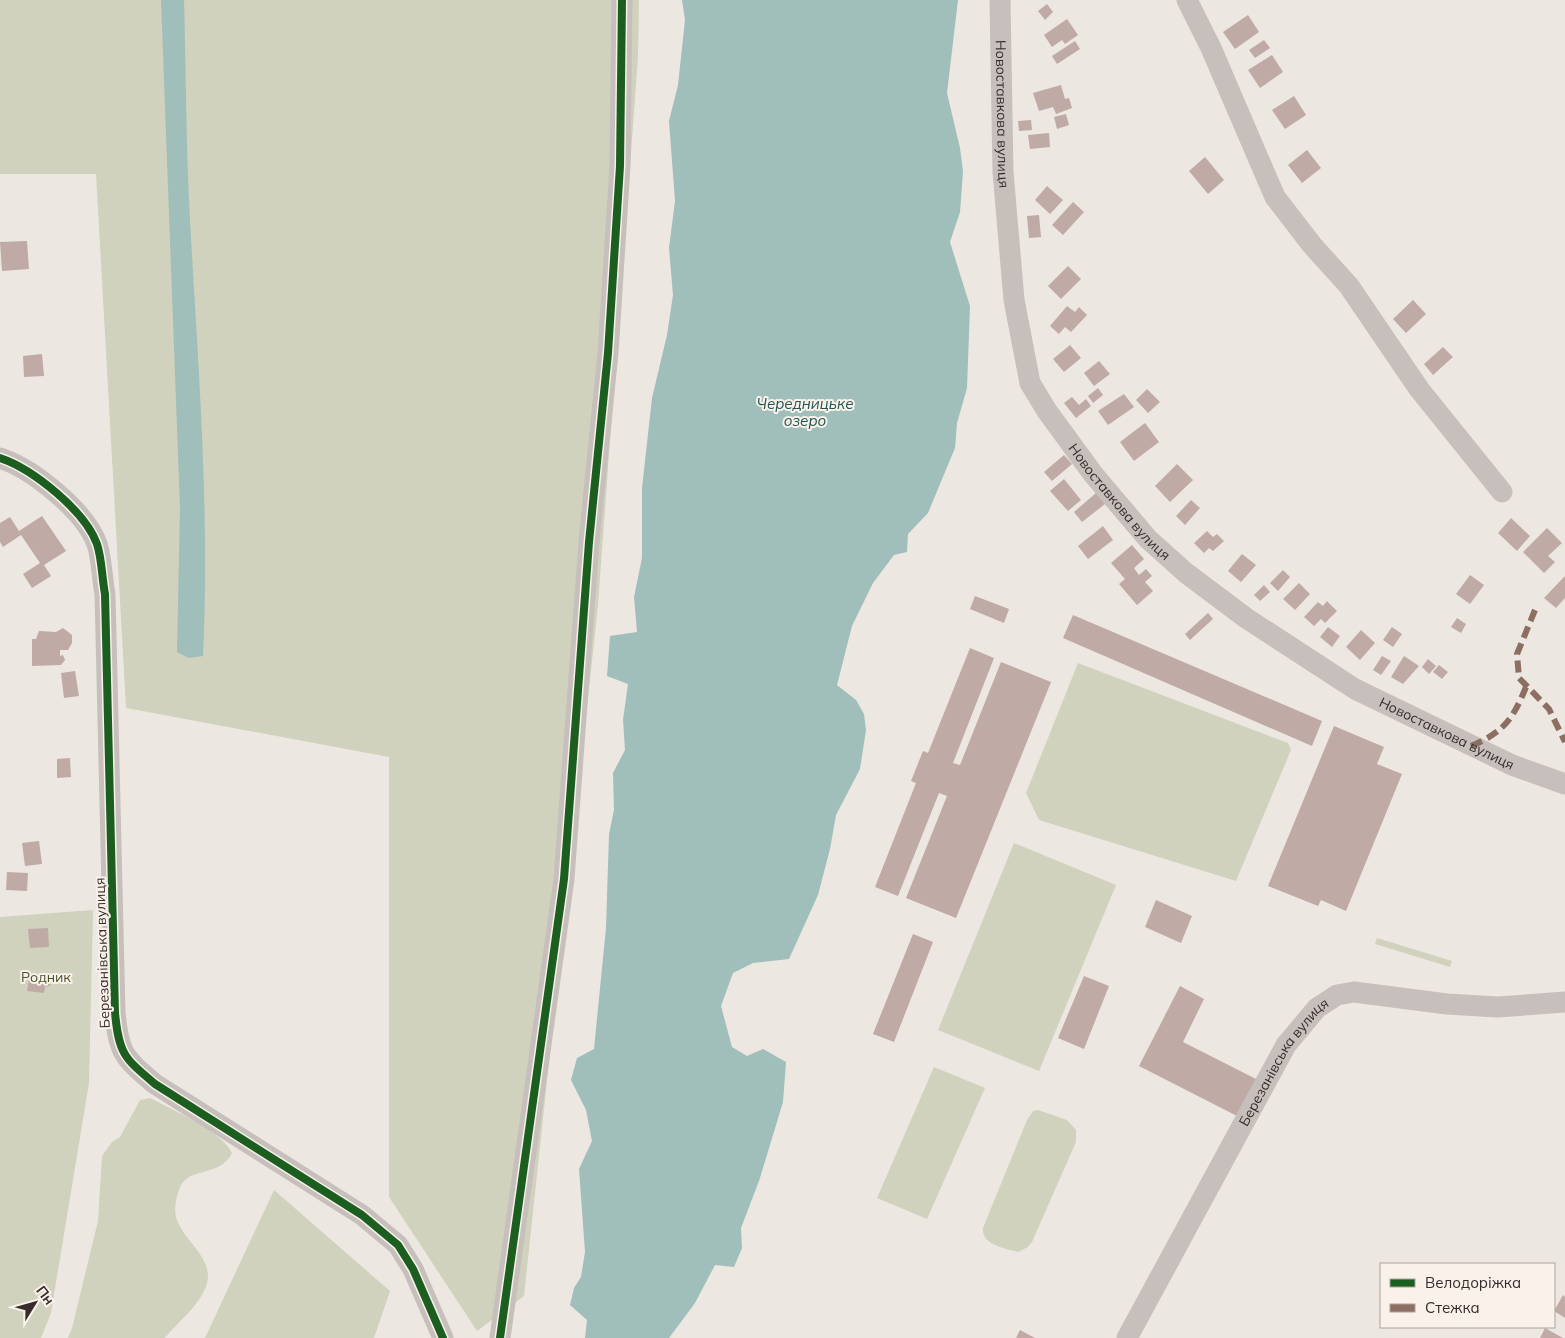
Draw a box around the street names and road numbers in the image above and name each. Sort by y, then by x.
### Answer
street label: Новоставкова вулиця [992,40,1013,189]
street label: Новоставкова вулиця [1065,440,1174,564]
street label: Новоставкова вулиця [1376,693,1517,774]
street label: Березанівська вулиця [90,877,114,1029]
street label: Березанівська вулиця [1235,994,1332,1129]

